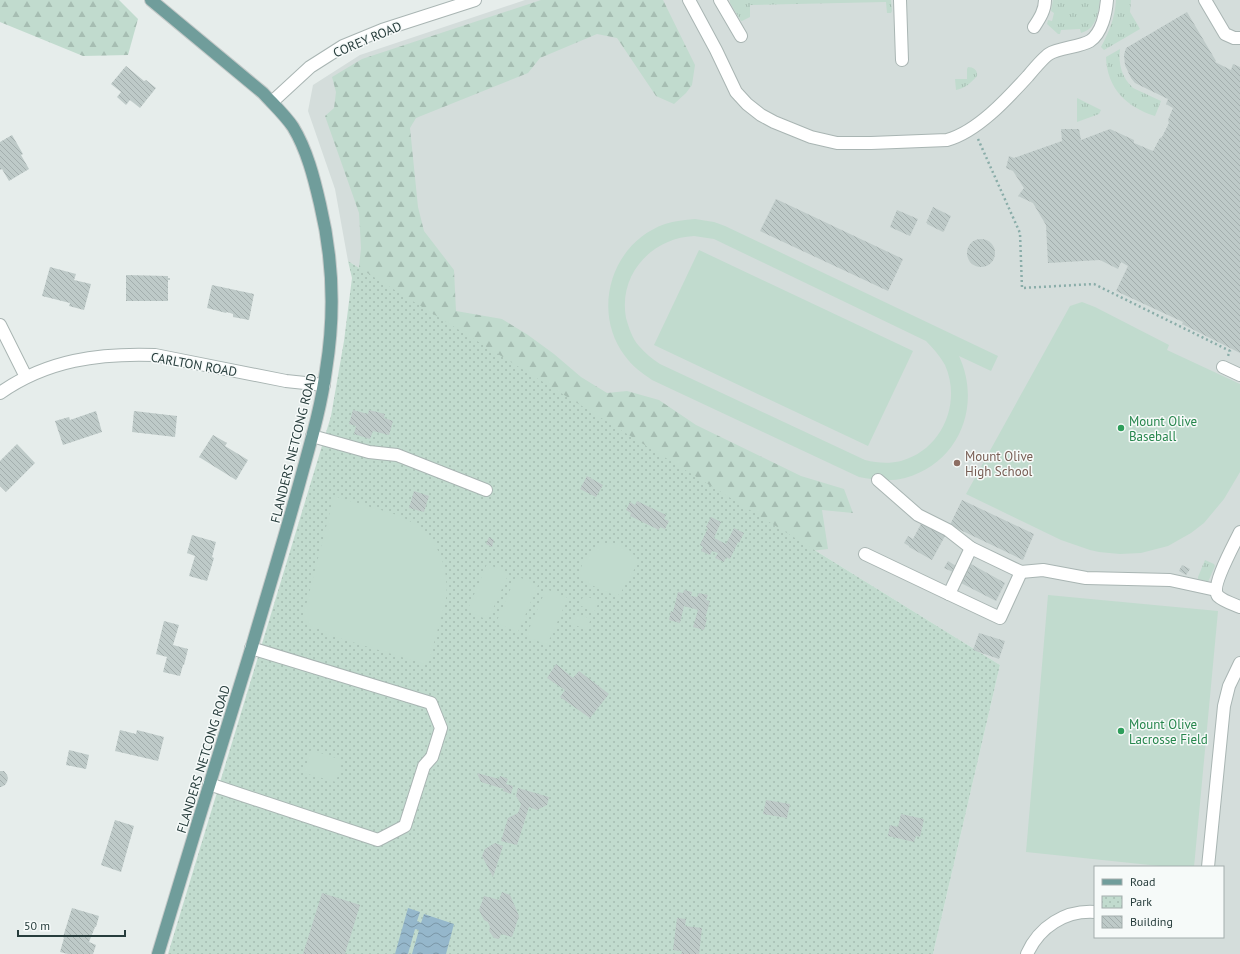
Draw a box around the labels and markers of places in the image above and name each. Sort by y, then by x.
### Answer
place label: Mount Olive Baseball [1129,413,1197,445]
marker: Mount Olive Baseball [1116,423,1126,433]
place label: Mount Olive High School [965,448,1033,480]
marker: Mount Olive High School [952,458,962,468]
place label: Mount Olive Lacrosse Field [1129,716,1208,748]
marker: Mount Olive Lacrosse Field [1116,726,1126,736]

